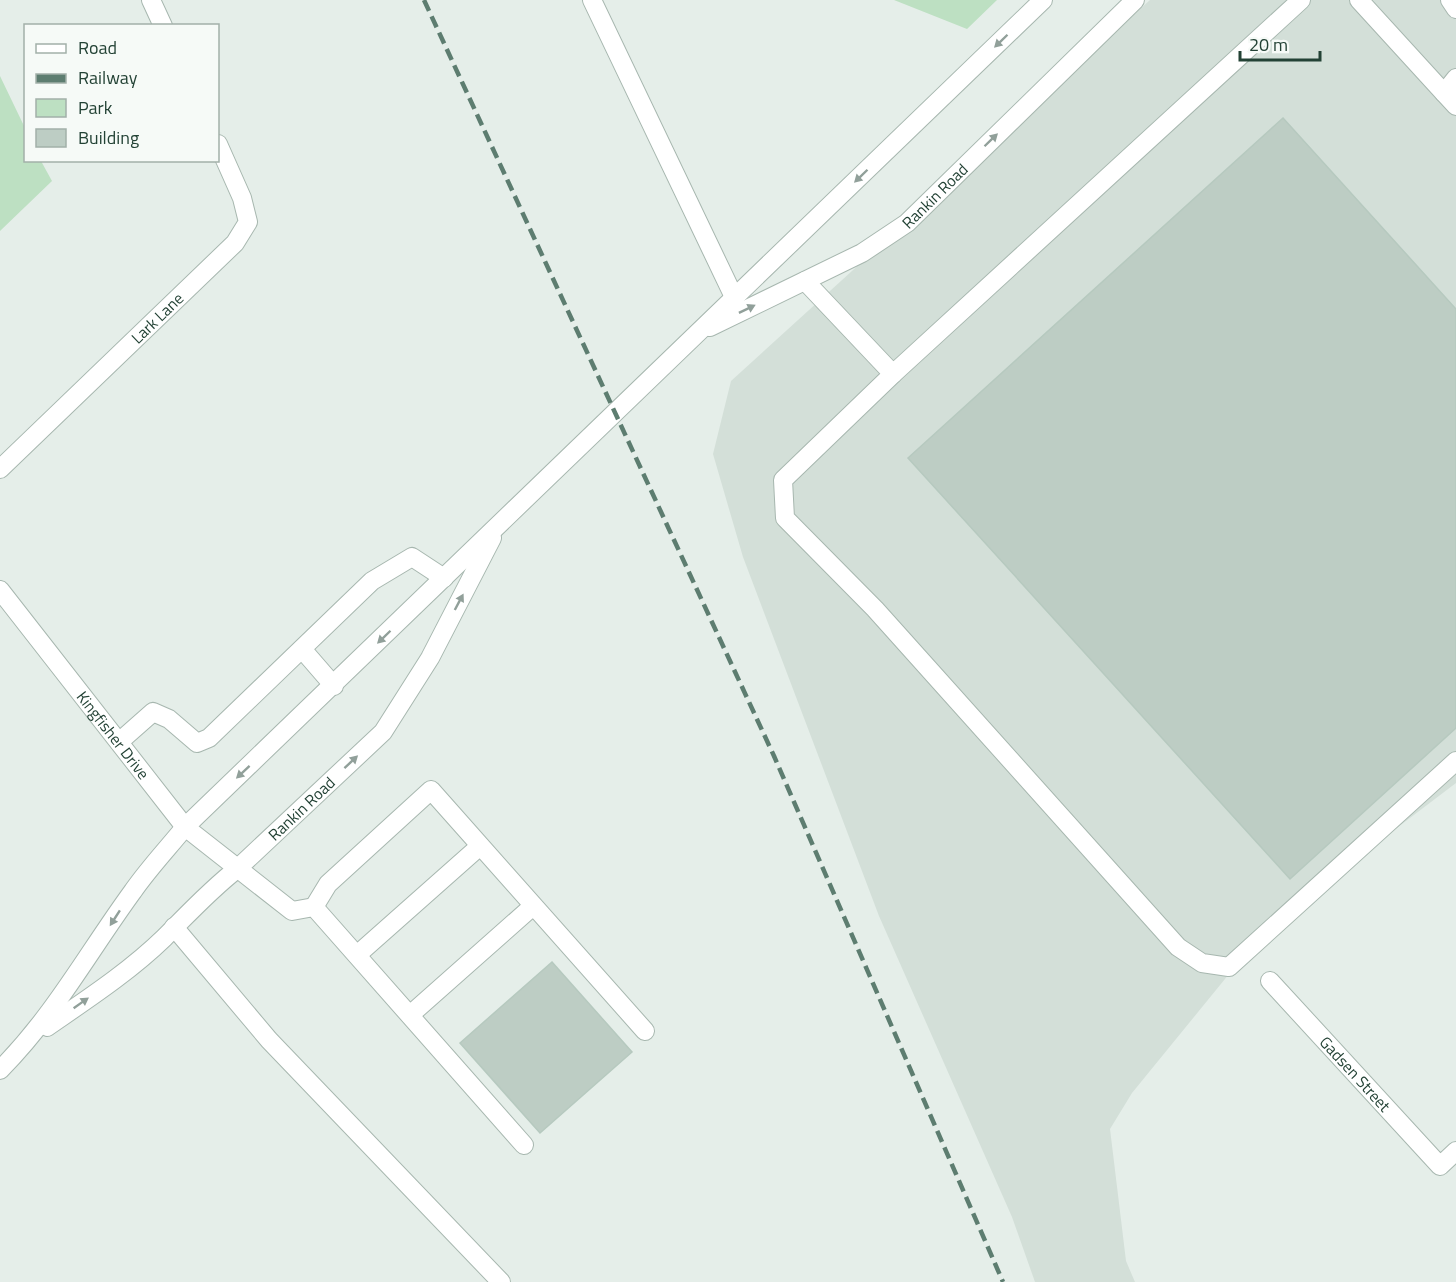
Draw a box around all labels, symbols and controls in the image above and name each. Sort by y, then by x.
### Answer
legend [24,24,219,162]
scale bar [1240,24,1320,62]
text: 20 m [1249,31,1288,58]
one-way arrow [995,33,1009,47]
text: Road [78,34,117,61]
text: Railway [78,64,138,91]
text: Park [78,94,113,121]
text: Building [78,124,139,151]
one-way arrow [984,133,999,147]
street label: Rankin Road [896,158,973,234]
one-way arrow [853,169,868,183]
street label: Lark Lane [125,287,189,349]
one-way arrow [739,304,756,314]
one-way arrow [454,593,464,610]
one-way arrow [376,630,391,644]
street label: Kingfisher Drive [71,686,155,784]
one-way arrow [344,756,358,770]
one-way arrow [236,765,251,778]
street label: Rankin Road [262,771,340,846]
one-way arrow [110,910,121,926]
one-way arrow [72,997,88,1009]
street label: Gadsen Street [1314,1031,1397,1117]

